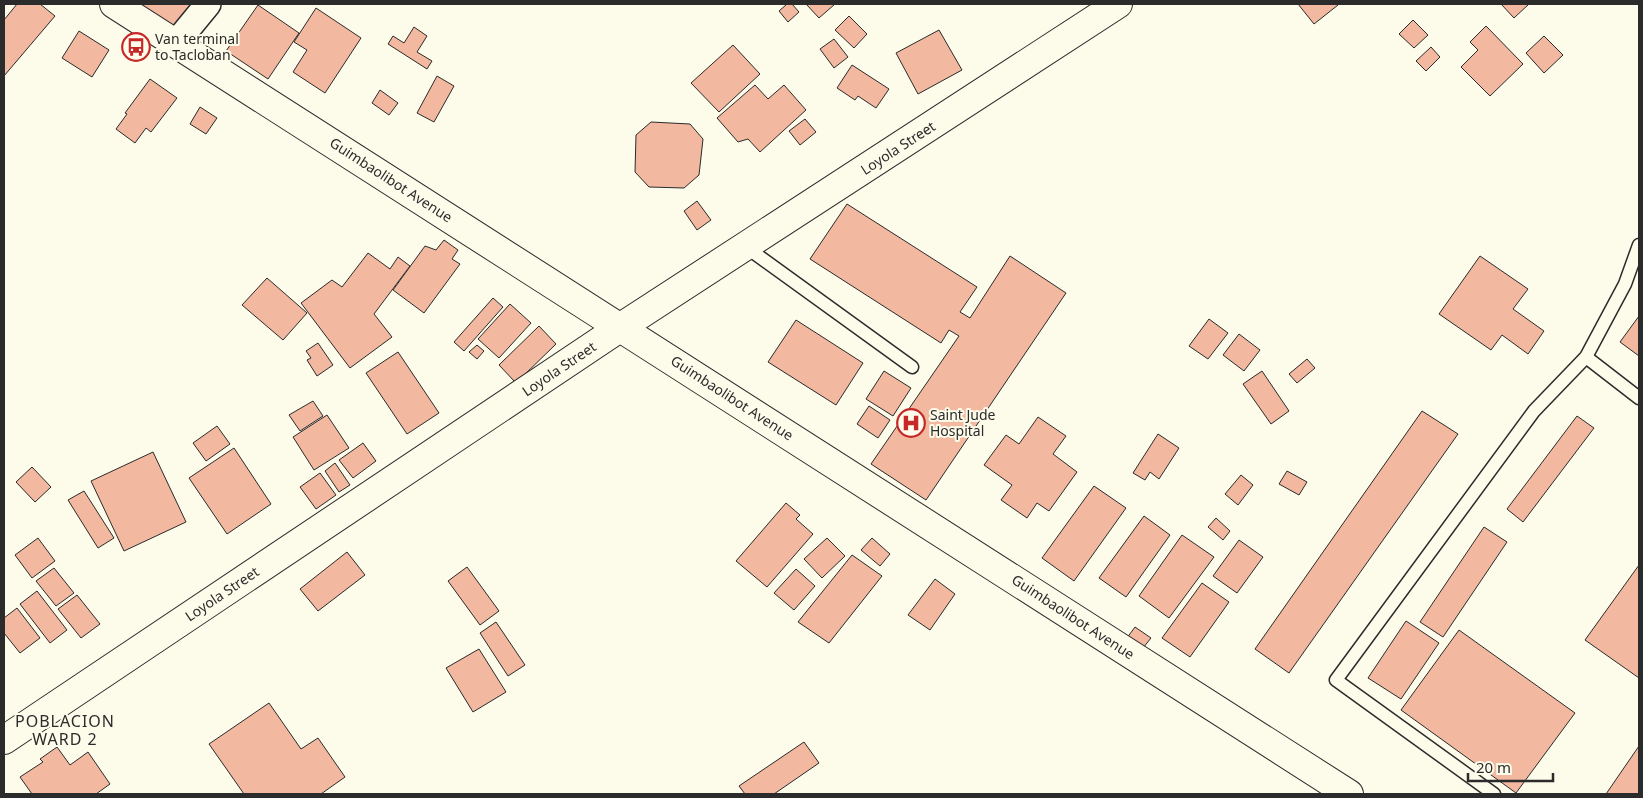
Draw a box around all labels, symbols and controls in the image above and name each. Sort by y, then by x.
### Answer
place label: Van terminal to Tacloban [155,29,239,64]
bus stop icon: Van terminal to Tacloban [121,32,151,62]
street label: Loyola Street [857,116,939,179]
street label: Guimbaolibot Avenue [326,133,456,226]
street label: Loyola Street [518,337,599,400]
street label: Guimbaolibot Avenue [667,351,797,444]
place label: Saint Jude Hospital [930,405,996,440]
hospital icon: Saint Jude Hospital [896,408,926,438]
street label: Loyola Street [181,562,262,625]
street label: Guimbaolibot Avenue [1008,570,1138,663]
district label: POBLACION WARD 2 [15,710,115,750]
scale bar [1468,750,1553,782]
text: 20 m [1476,757,1511,777]

